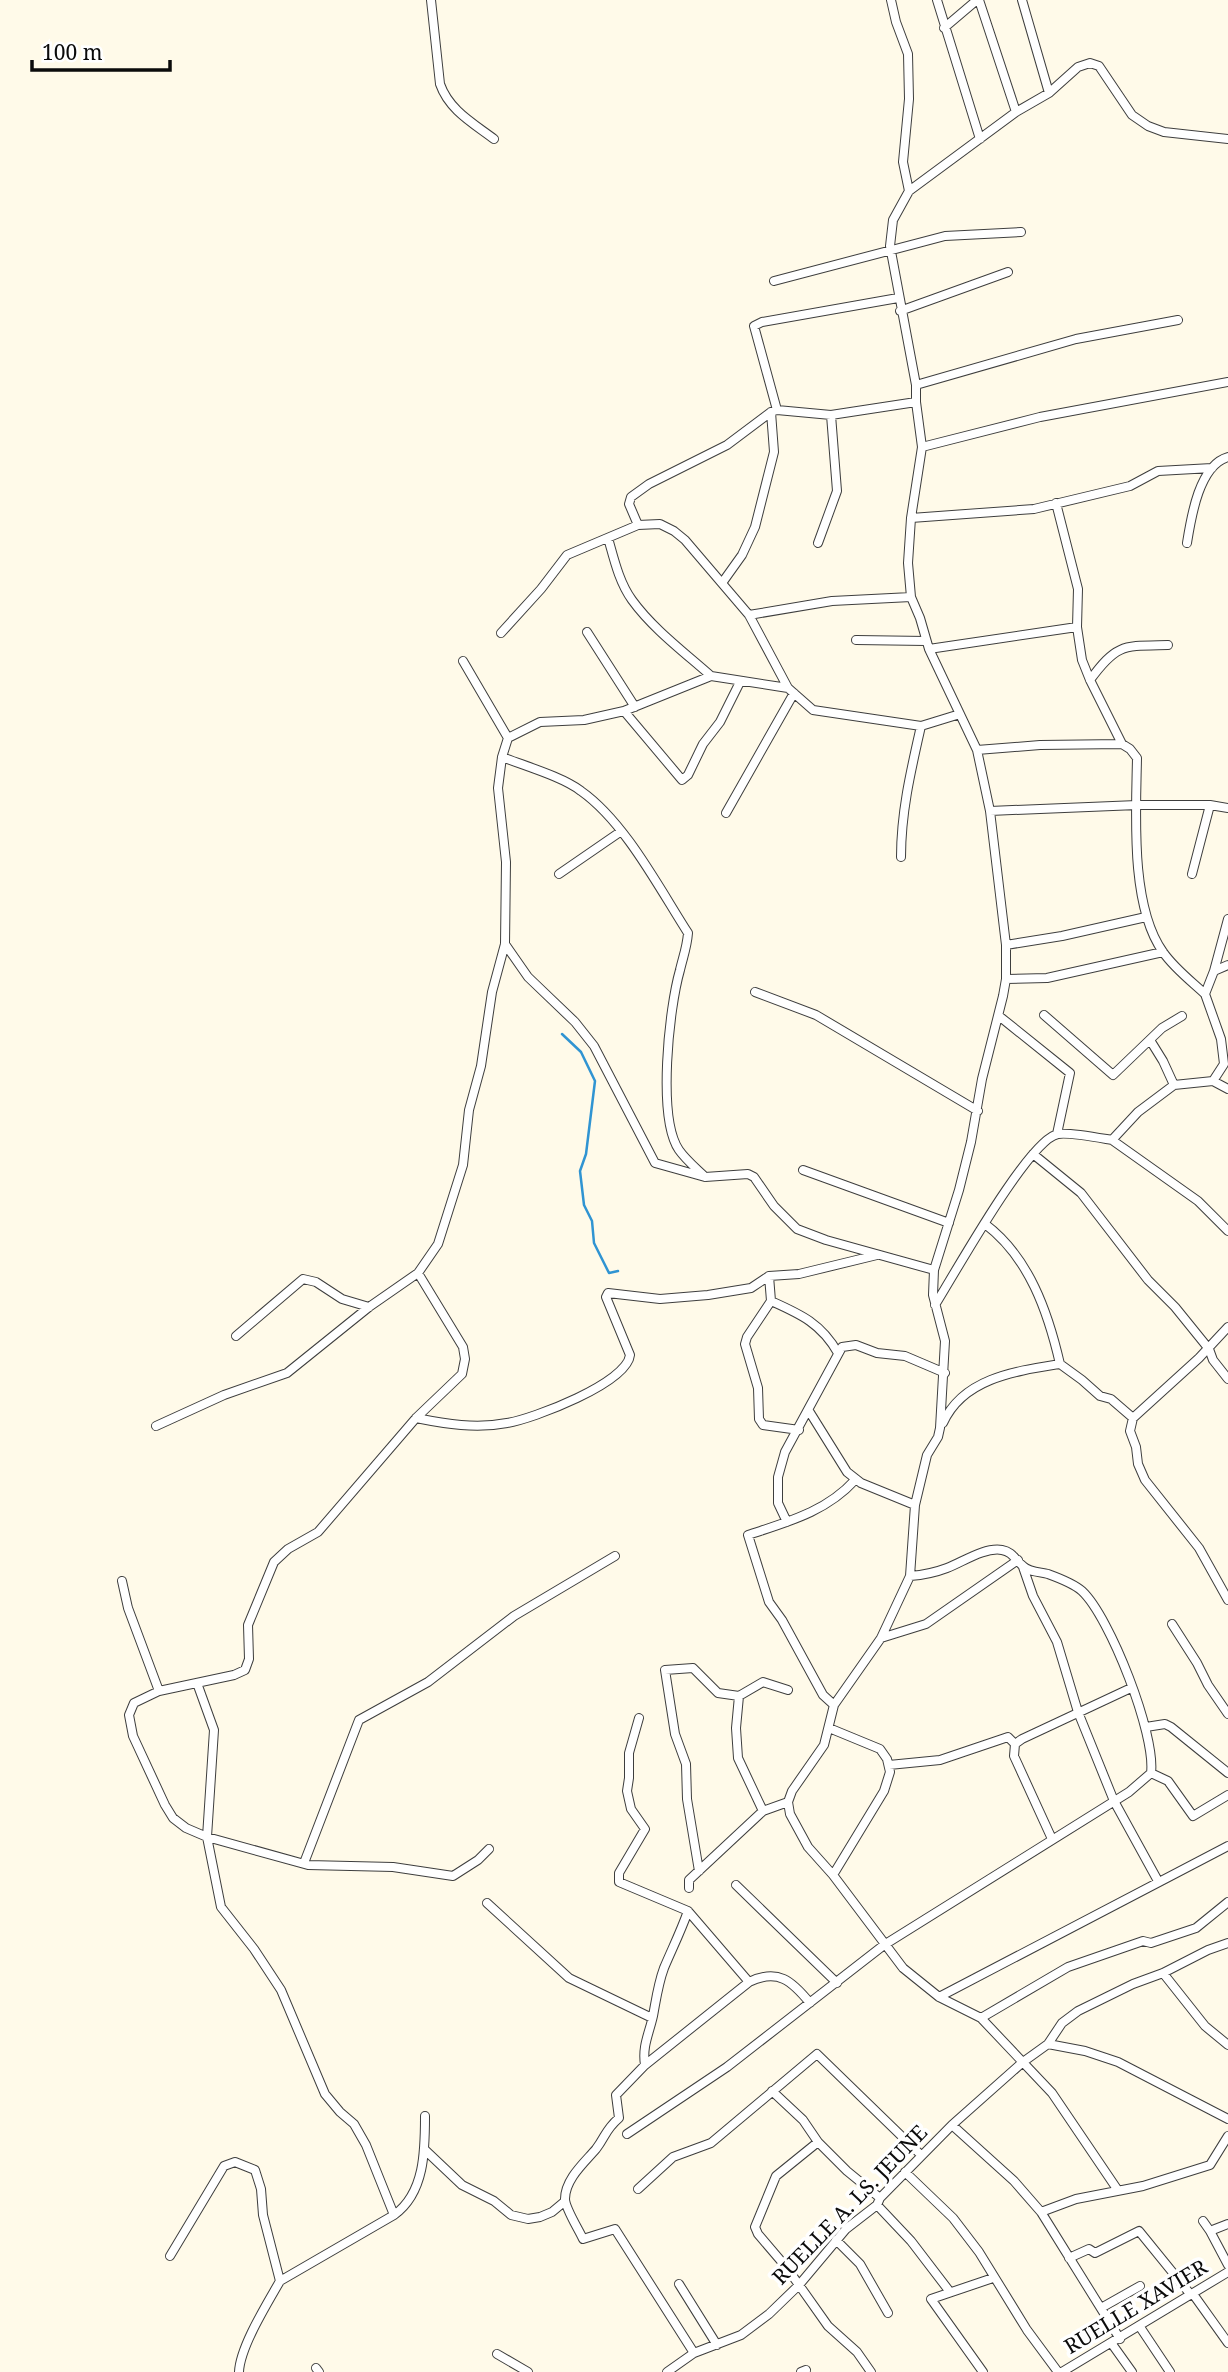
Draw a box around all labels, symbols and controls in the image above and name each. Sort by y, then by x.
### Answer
scale bar [32,28,170,72]
text: 100 m [42,38,103,66]
street label: RUELLE A. LS. JEUNE [766,2118,933,2290]
street label: RUELLE XAVIER [1059,2252,1212,2360]

